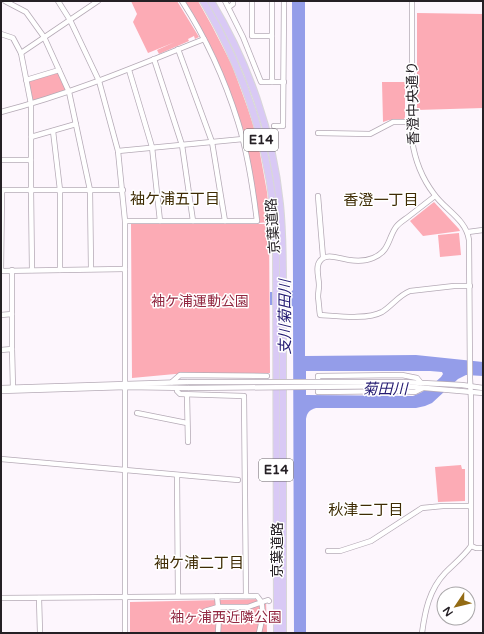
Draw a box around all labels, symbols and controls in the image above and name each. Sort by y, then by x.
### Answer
street label: 香澄中央通り [404,61,422,145]
road number: E14 [244,129,278,151]
district label: 袖ケ浦五丁目 [130,190,220,208]
district label: 香澄一丁目 [343,191,419,209]
street label: 京葉道路 [263,197,283,255]
water label: 支川菊田川 [276,278,294,355]
park label: 袖ケ浦運動公園 [151,293,249,310]
water label: 菊田川 [362,380,409,398]
road number: E14 [259,459,293,481]
district label: 秋津二丁目 [328,501,404,519]
street label: 京葉道路 [269,522,286,578]
district label: 袖ケ浦二丁目 [154,554,244,572]
north arrow [436,586,476,626]
text: N [440,604,456,619]
park label: 袖ヶ浦西近隣公園 [170,609,282,626]

